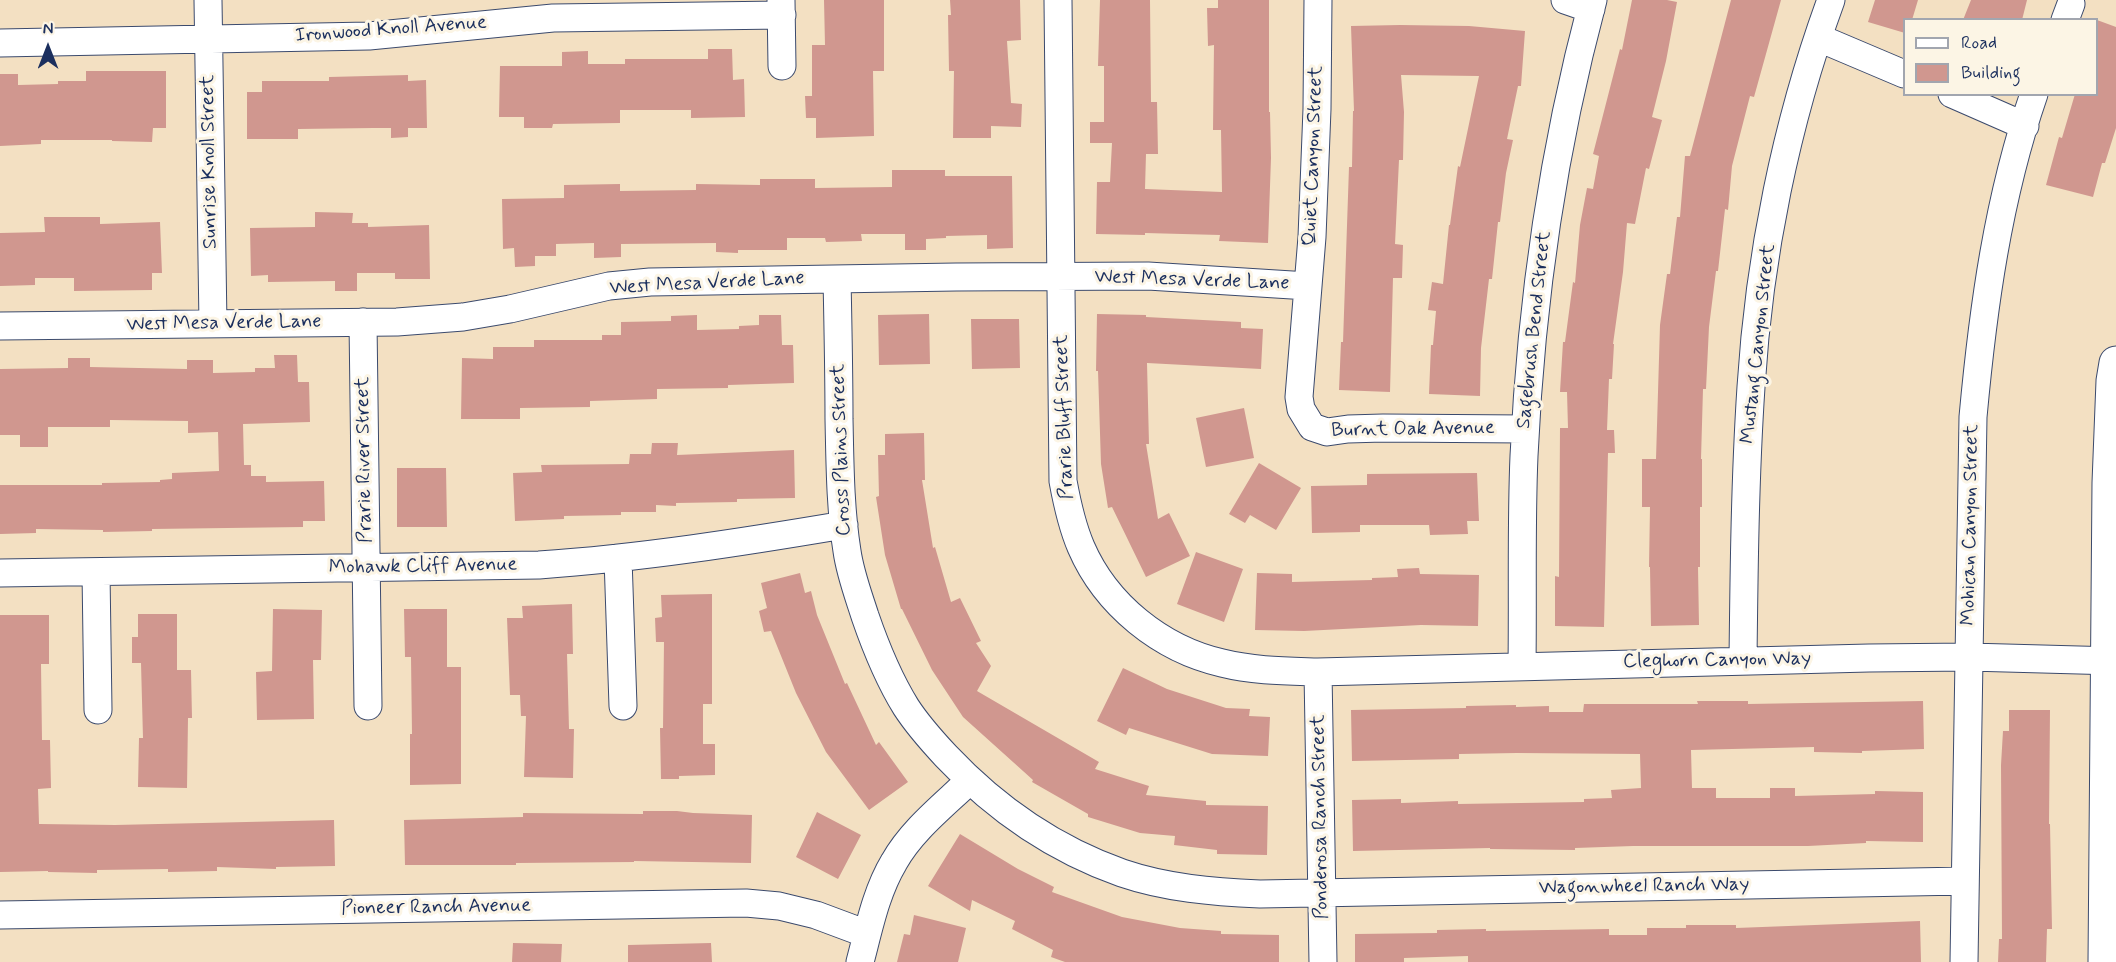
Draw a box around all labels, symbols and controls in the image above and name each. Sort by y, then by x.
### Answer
street label: Ironwood Knoll Avenue [294,11,488,49]
north arrow [18,18,78,78]
legend [1903,18,2098,96]
text: N [43,19,53,40]
text: Road [1961,31,1997,55]
text: Building [1961,61,2021,85]
street label: Quiet Canyon Street [1299,65,1329,247]
street label: Sunrise Knoll Street [196,75,224,249]
street label: Sagebrush Bend Street [1513,230,1557,430]
street label: Mustang Canyon Street [1737,243,1781,445]
street label: West Mesa Verde Lane [1094,266,1290,296]
street label: West Mesa Verde Lane [609,267,805,301]
street label: West Mesa Verde Lane [126,310,322,338]
street label: Prarie Bluff Street [1050,334,1080,500]
street label: Cross Plains Street [827,364,857,536]
street label: Prarie River Street [352,377,378,543]
street label: Burnt Oak Avenue [1331,417,1495,443]
street label: Mohican Canyon Street [1957,424,1985,626]
street label: Mohawk Cliff Avenue [329,553,517,581]
street label: Cleghorn Canyon Way [1623,647,1811,675]
street label: Ponderosa Ranch Street [1307,714,1335,920]
street label: Wagonwheel Ranch Way [1538,873,1750,901]
street label: Pioneer Ranch Avenue [341,894,531,922]

